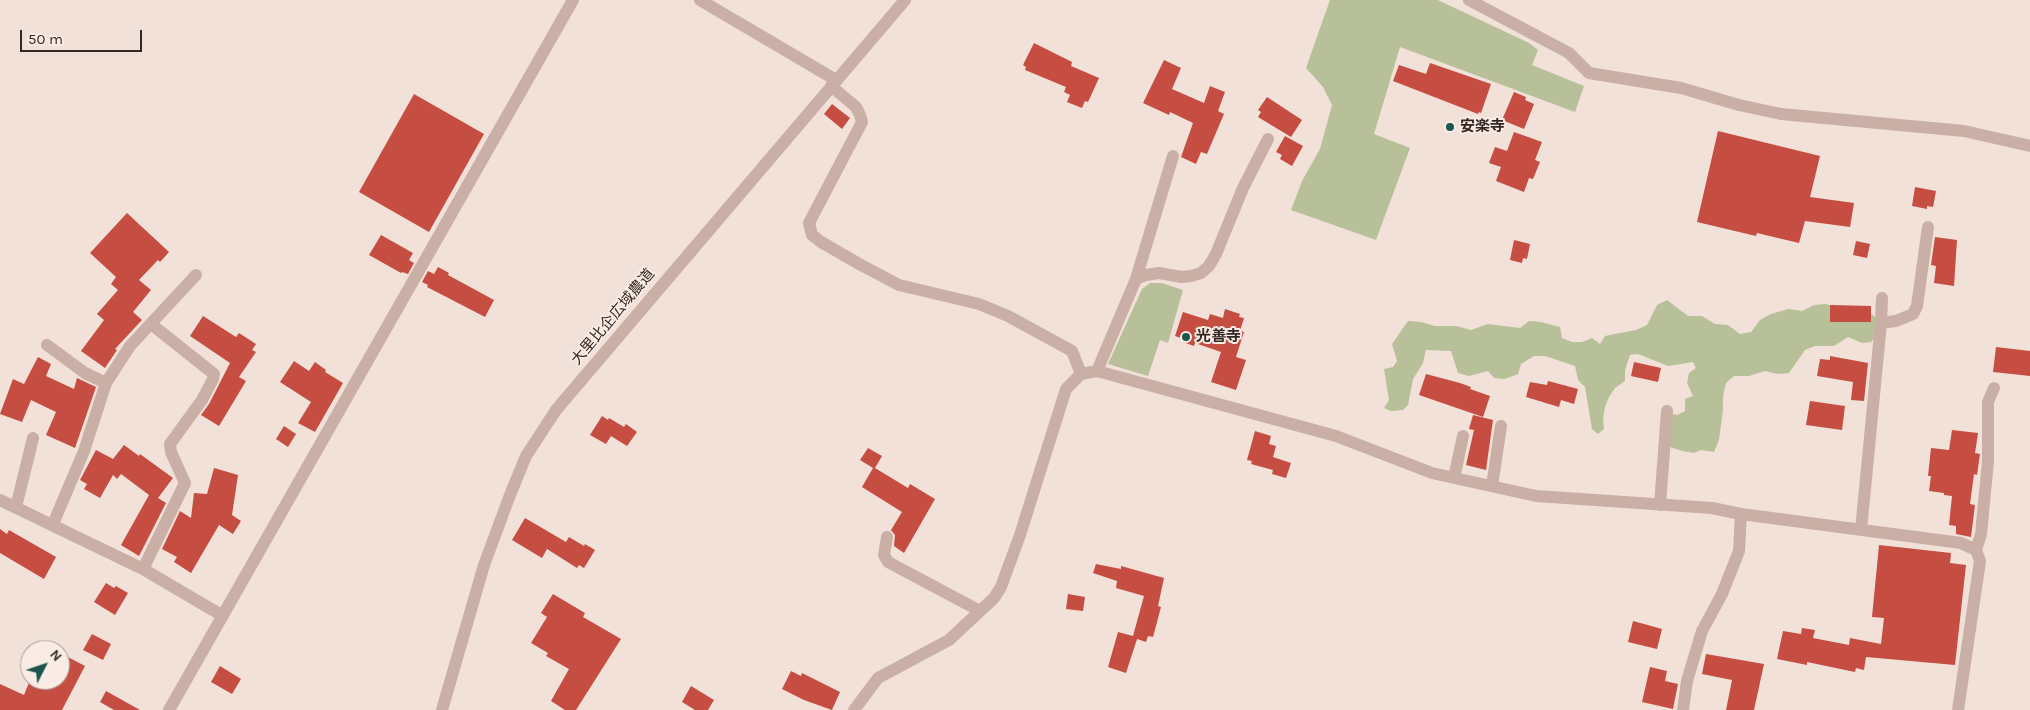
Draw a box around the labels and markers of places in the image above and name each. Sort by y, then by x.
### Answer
place label: 安楽寺 [1460,118,1505,136]
marker: 安楽寺 [1444,121,1456,133]
place label: 光善寺 [1196,328,1241,346]
marker: 光善寺 [1180,331,1192,343]

